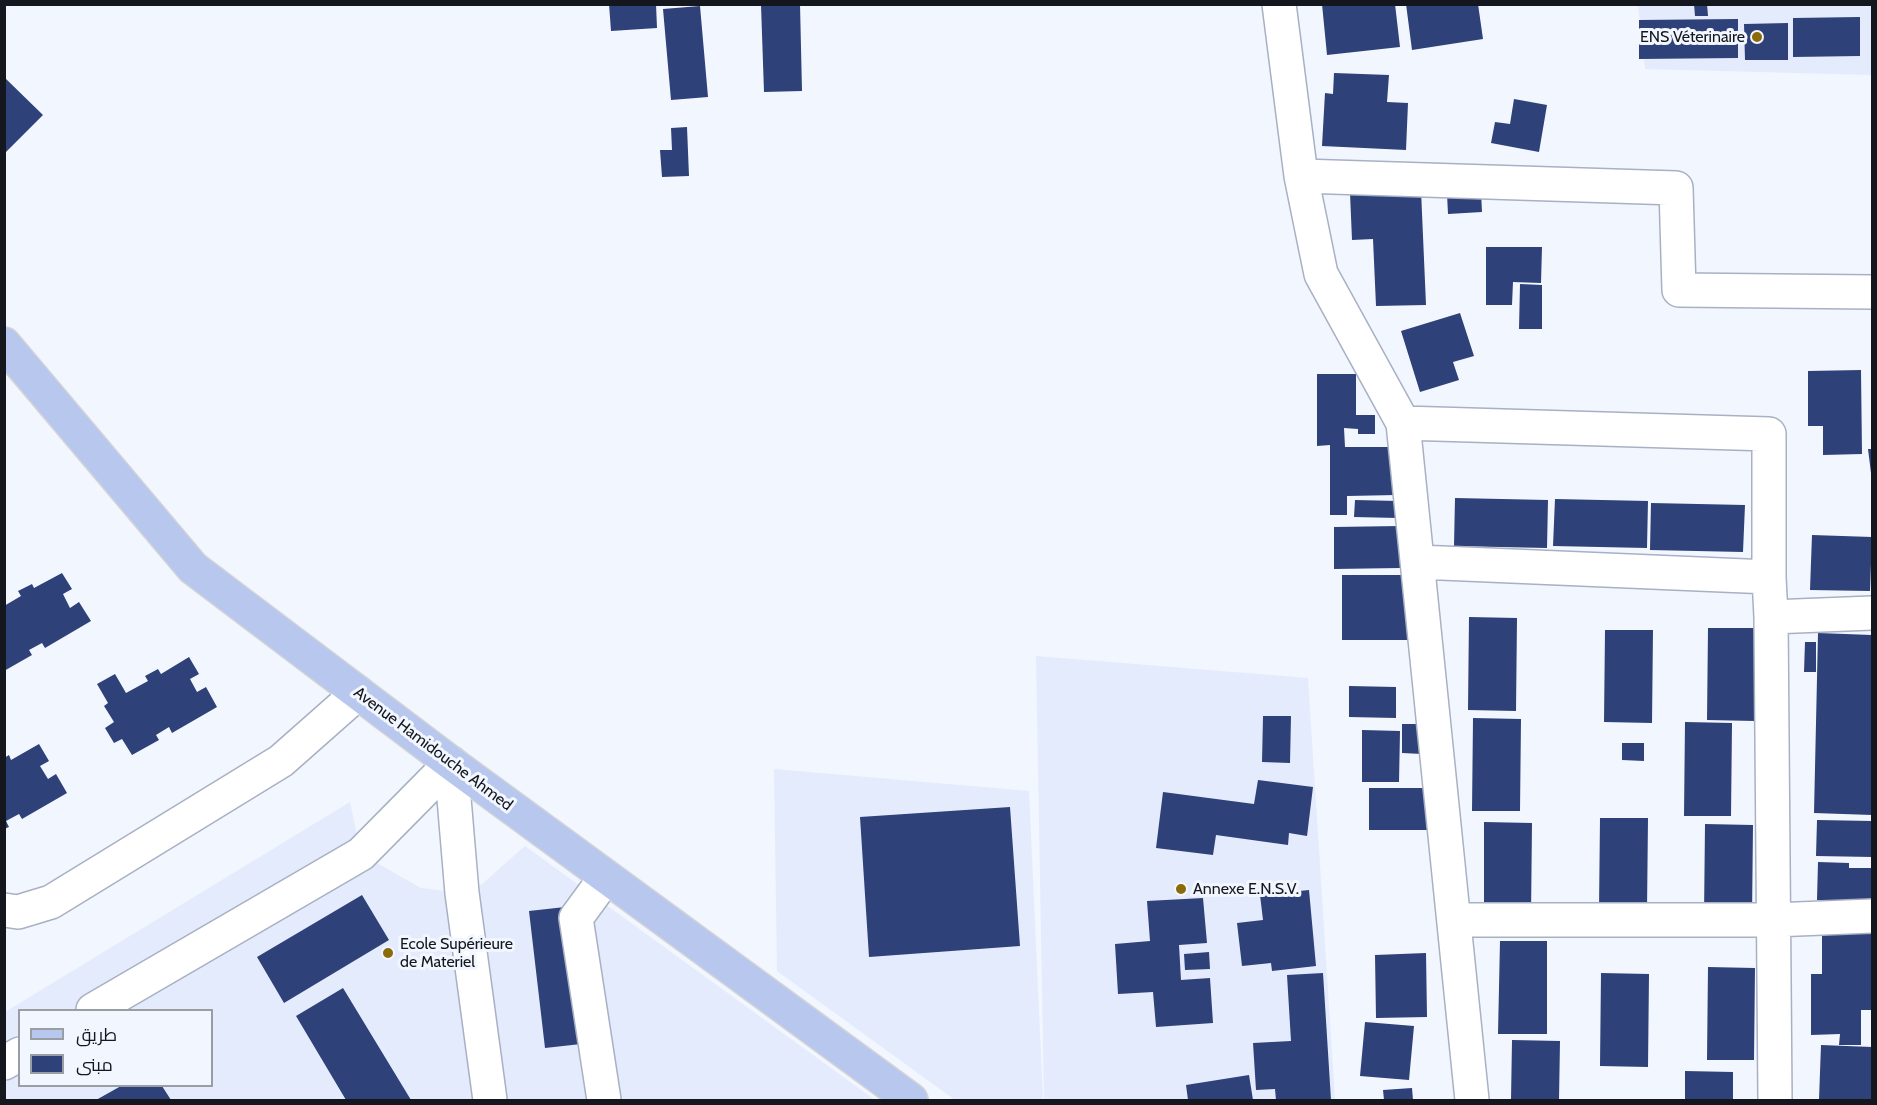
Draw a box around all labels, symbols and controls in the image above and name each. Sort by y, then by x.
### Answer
place label: ENS Véterinaire [1640,27,1745,47]
marker: ENS Véterinaire [1750,30,1764,44]
street label: Avenue Hamidouche Ahmed [350,683,516,815]
place label: Annexe E.N.S.V. [1193,879,1299,899]
marker: Annexe E.N.S.V. [1174,882,1188,896]
place label: Ecole Supérieure de Materiel [400,934,513,972]
marker: Ecole Supérieure de Materiel [381,946,395,960]
legend [18,1009,213,1087]
text: طريق [76,1024,117,1046]
text: مبنى [76,1054,113,1076]

